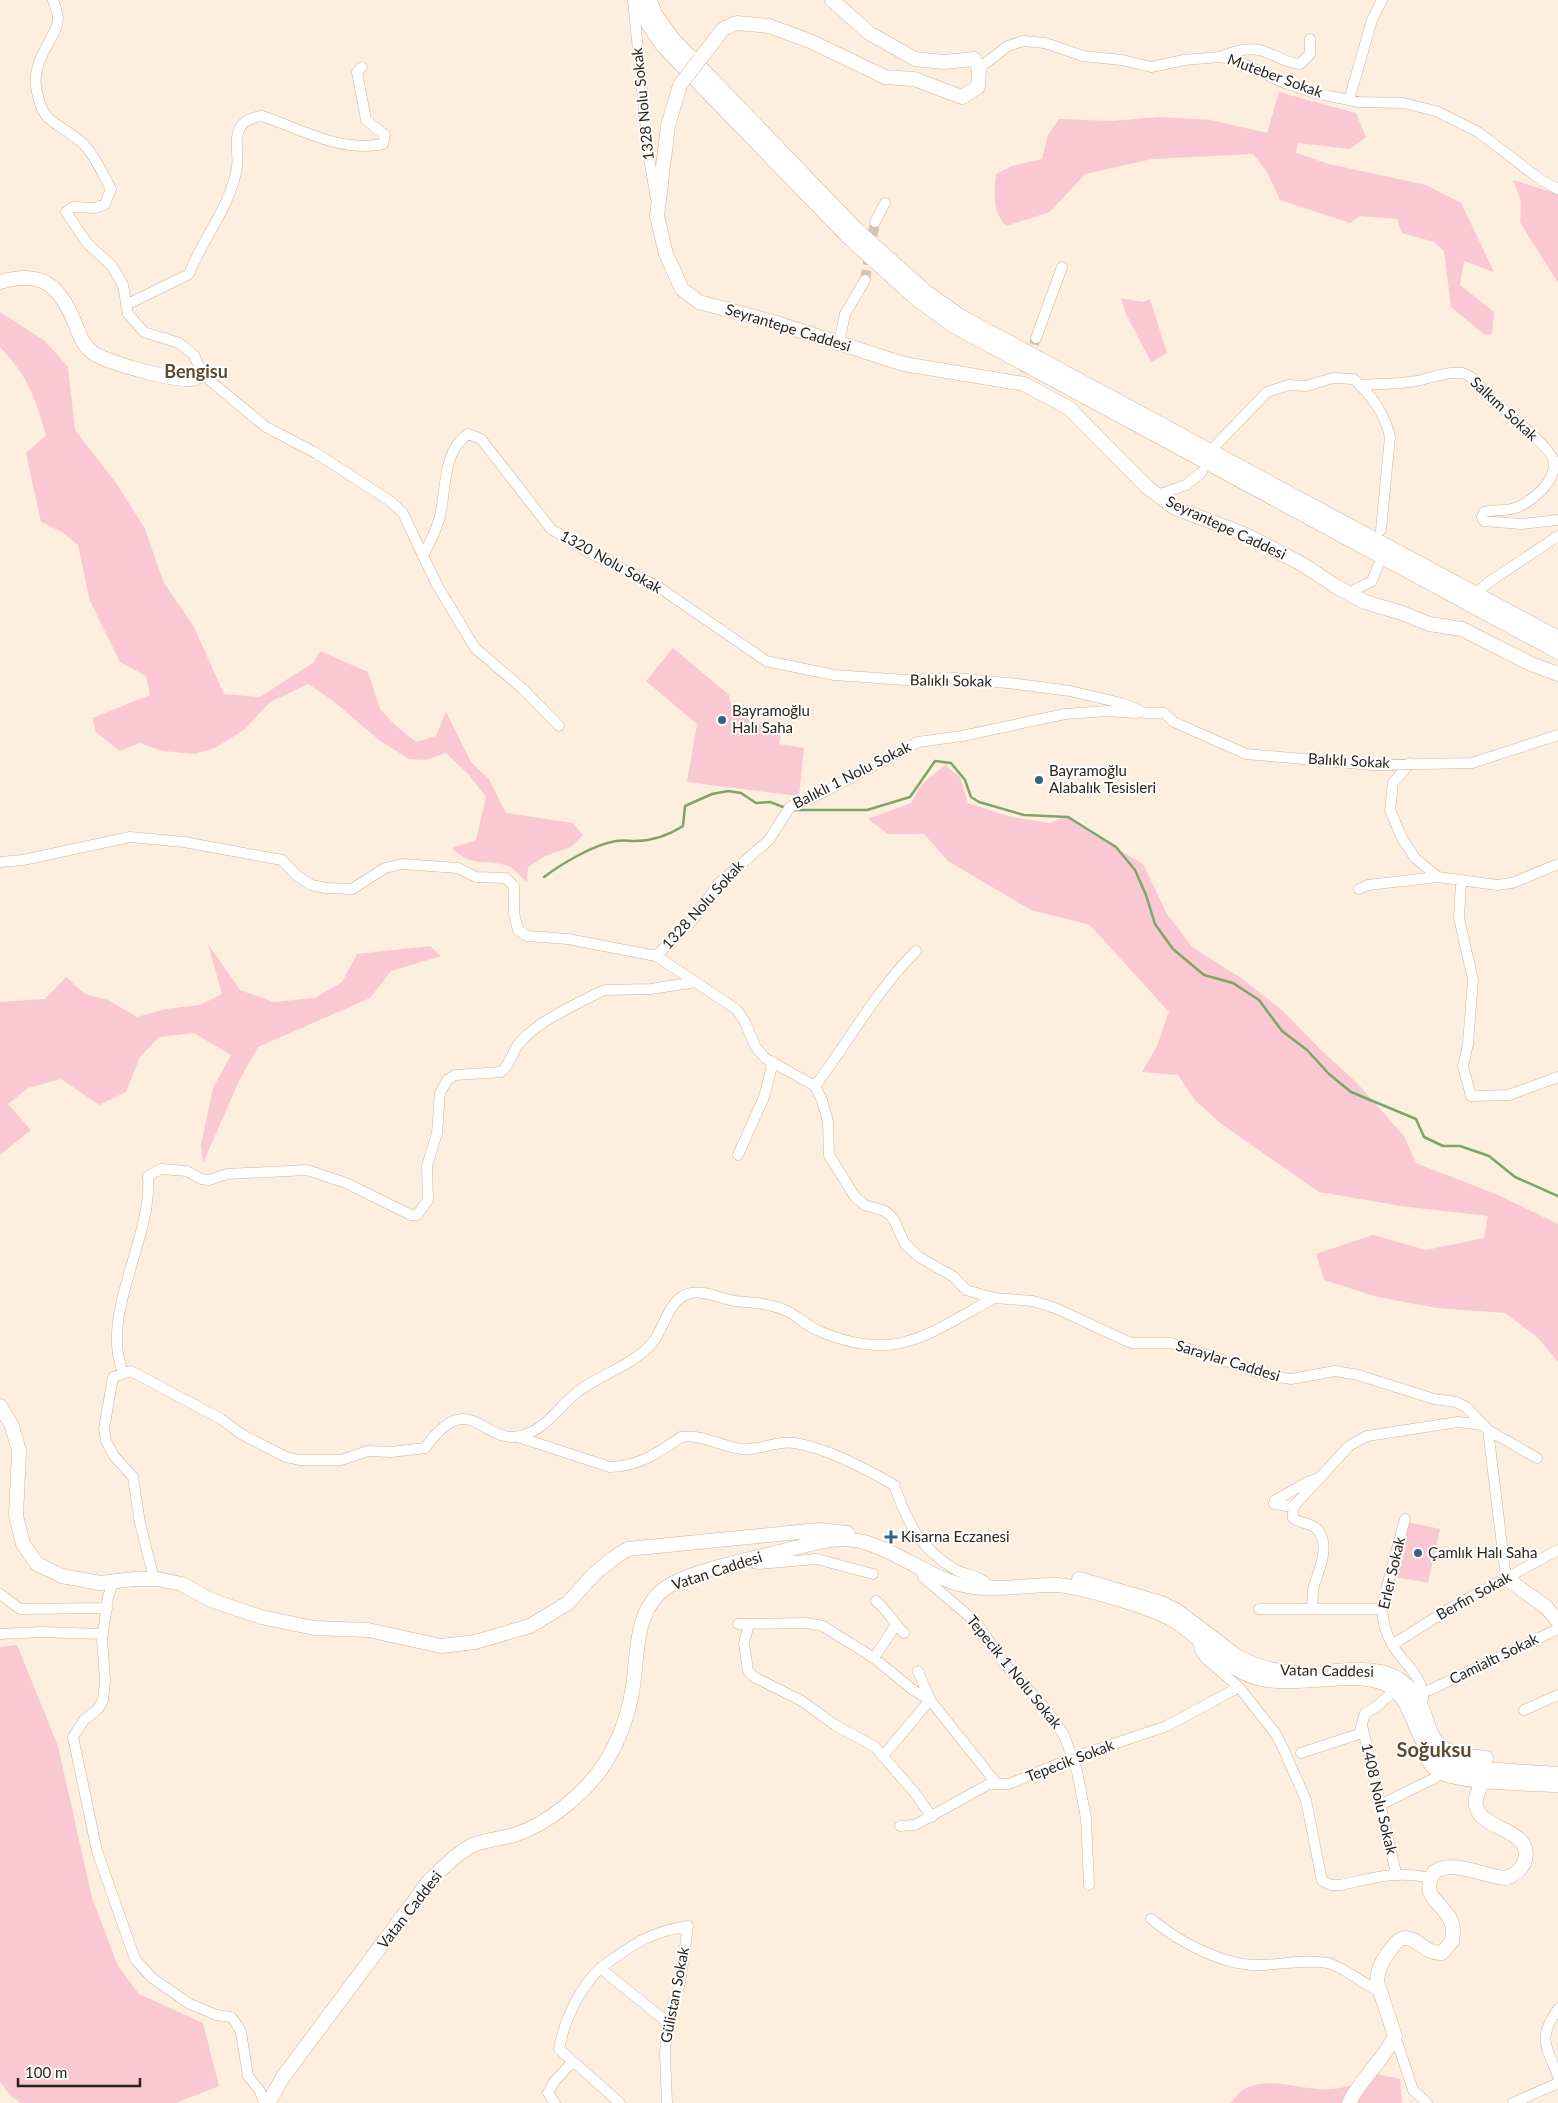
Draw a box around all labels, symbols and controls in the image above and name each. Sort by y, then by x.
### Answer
street label: 1328 Nolu Sokak [627,46,657,161]
street label: Muteber Sokak [1225,49,1326,101]
street label: Seyrantepe Caddesi [723,299,853,355]
district label: Bengisu [164,360,228,382]
street label: Salkım Sokak [1467,372,1542,444]
street label: Seyrantepe Caddesi [1164,491,1289,563]
street label: 1320 Nolu Sokak [558,526,666,597]
street label: Balıklı Sokak [910,670,993,690]
place label: Bayramoğlu Halı Saha [732,701,810,736]
marker: Bayramoğlu Halı Saha [716,714,728,726]
street label: Balıklı 1 Nolu Sokak [790,736,914,812]
street label: Balıklı Sokak [1308,749,1391,771]
place label: Bayramoğlu Alabalık Tesisleri [1049,761,1156,796]
marker: Bayramoğlu Alabalık Tesisleri [1033,774,1045,786]
street label: 1328 Nolu Sokak [658,856,747,952]
street label: Saraylar Caddesi [1174,1336,1283,1384]
place label: Kisarna Eczanesi [901,1527,1010,1545]
marker: Kisarna Eczanesi [885,1531,897,1543]
street label: Erler Sokak [1374,1535,1408,1611]
place label: Çamlık Halı Saha [1428,1543,1537,1561]
street label: Vatan Caddesi [669,1547,764,1593]
marker: Çamlık Halı Saha [1412,1547,1424,1559]
street label: Berfin Sokak [1433,1567,1515,1623]
street label: Tepecik 1 Nolu Sokak [963,1611,1066,1732]
street label: Camialtı Sokak [1446,1629,1541,1687]
street label: Vatan Caddesi [1280,1660,1374,1680]
street label: Tepecik Sokak [1023,1735,1117,1785]
district label: Soğuksu [1397,1737,1471,1761]
street label: 1408 Nolu Sokak [1358,1742,1402,1856]
street label: Vatan Caddesi [373,1867,445,1952]
street label: Gülistan Sokak [656,1945,692,2044]
scale bar [18,2056,140,2088]
text: 100 m [25,2063,67,2081]

